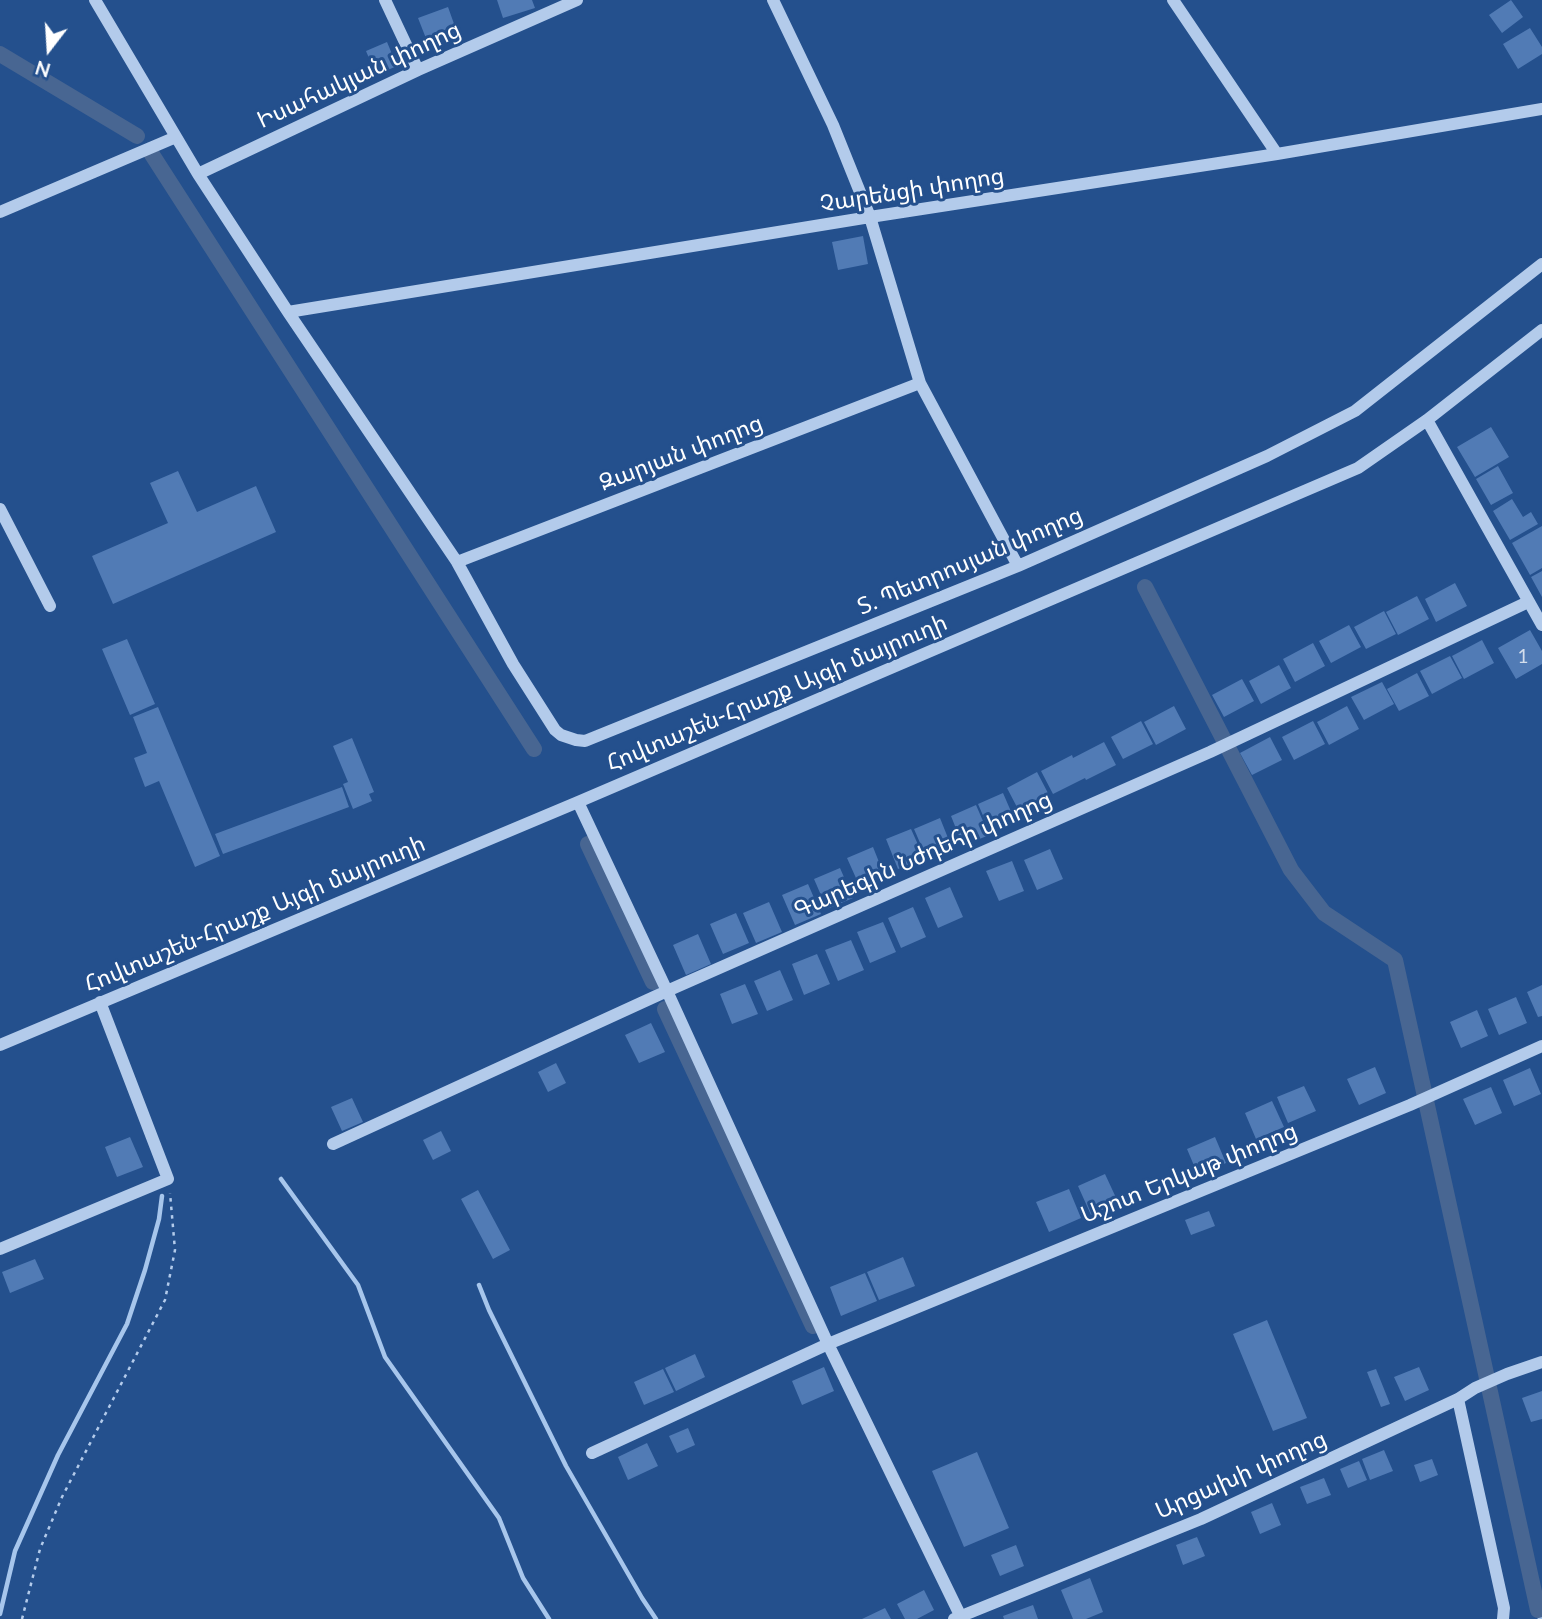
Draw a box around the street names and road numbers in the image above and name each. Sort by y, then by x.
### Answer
street label: Իսահակյան փողոց [253,16,465,134]
street label: Չարենցի փողոց [818,162,1006,218]
street label: Զարյան փողոց [595,409,767,497]
street label: Տ. Պետրոսյան փողոց [853,501,1087,621]
street label: Հովտաշեն-Հրաշք Այգի մայրուղի [603,609,951,777]
street label: Գարեգին Նժդեհի փողոց [790,786,1056,924]
street label: Հովտաշեն-Հրաշք Այգի մայրուղի [81,830,429,998]
street label: Աշոտ Երկաթ փողոց [1077,1117,1301,1229]
street label: Արցախի փողոց [1151,1425,1331,1525]

